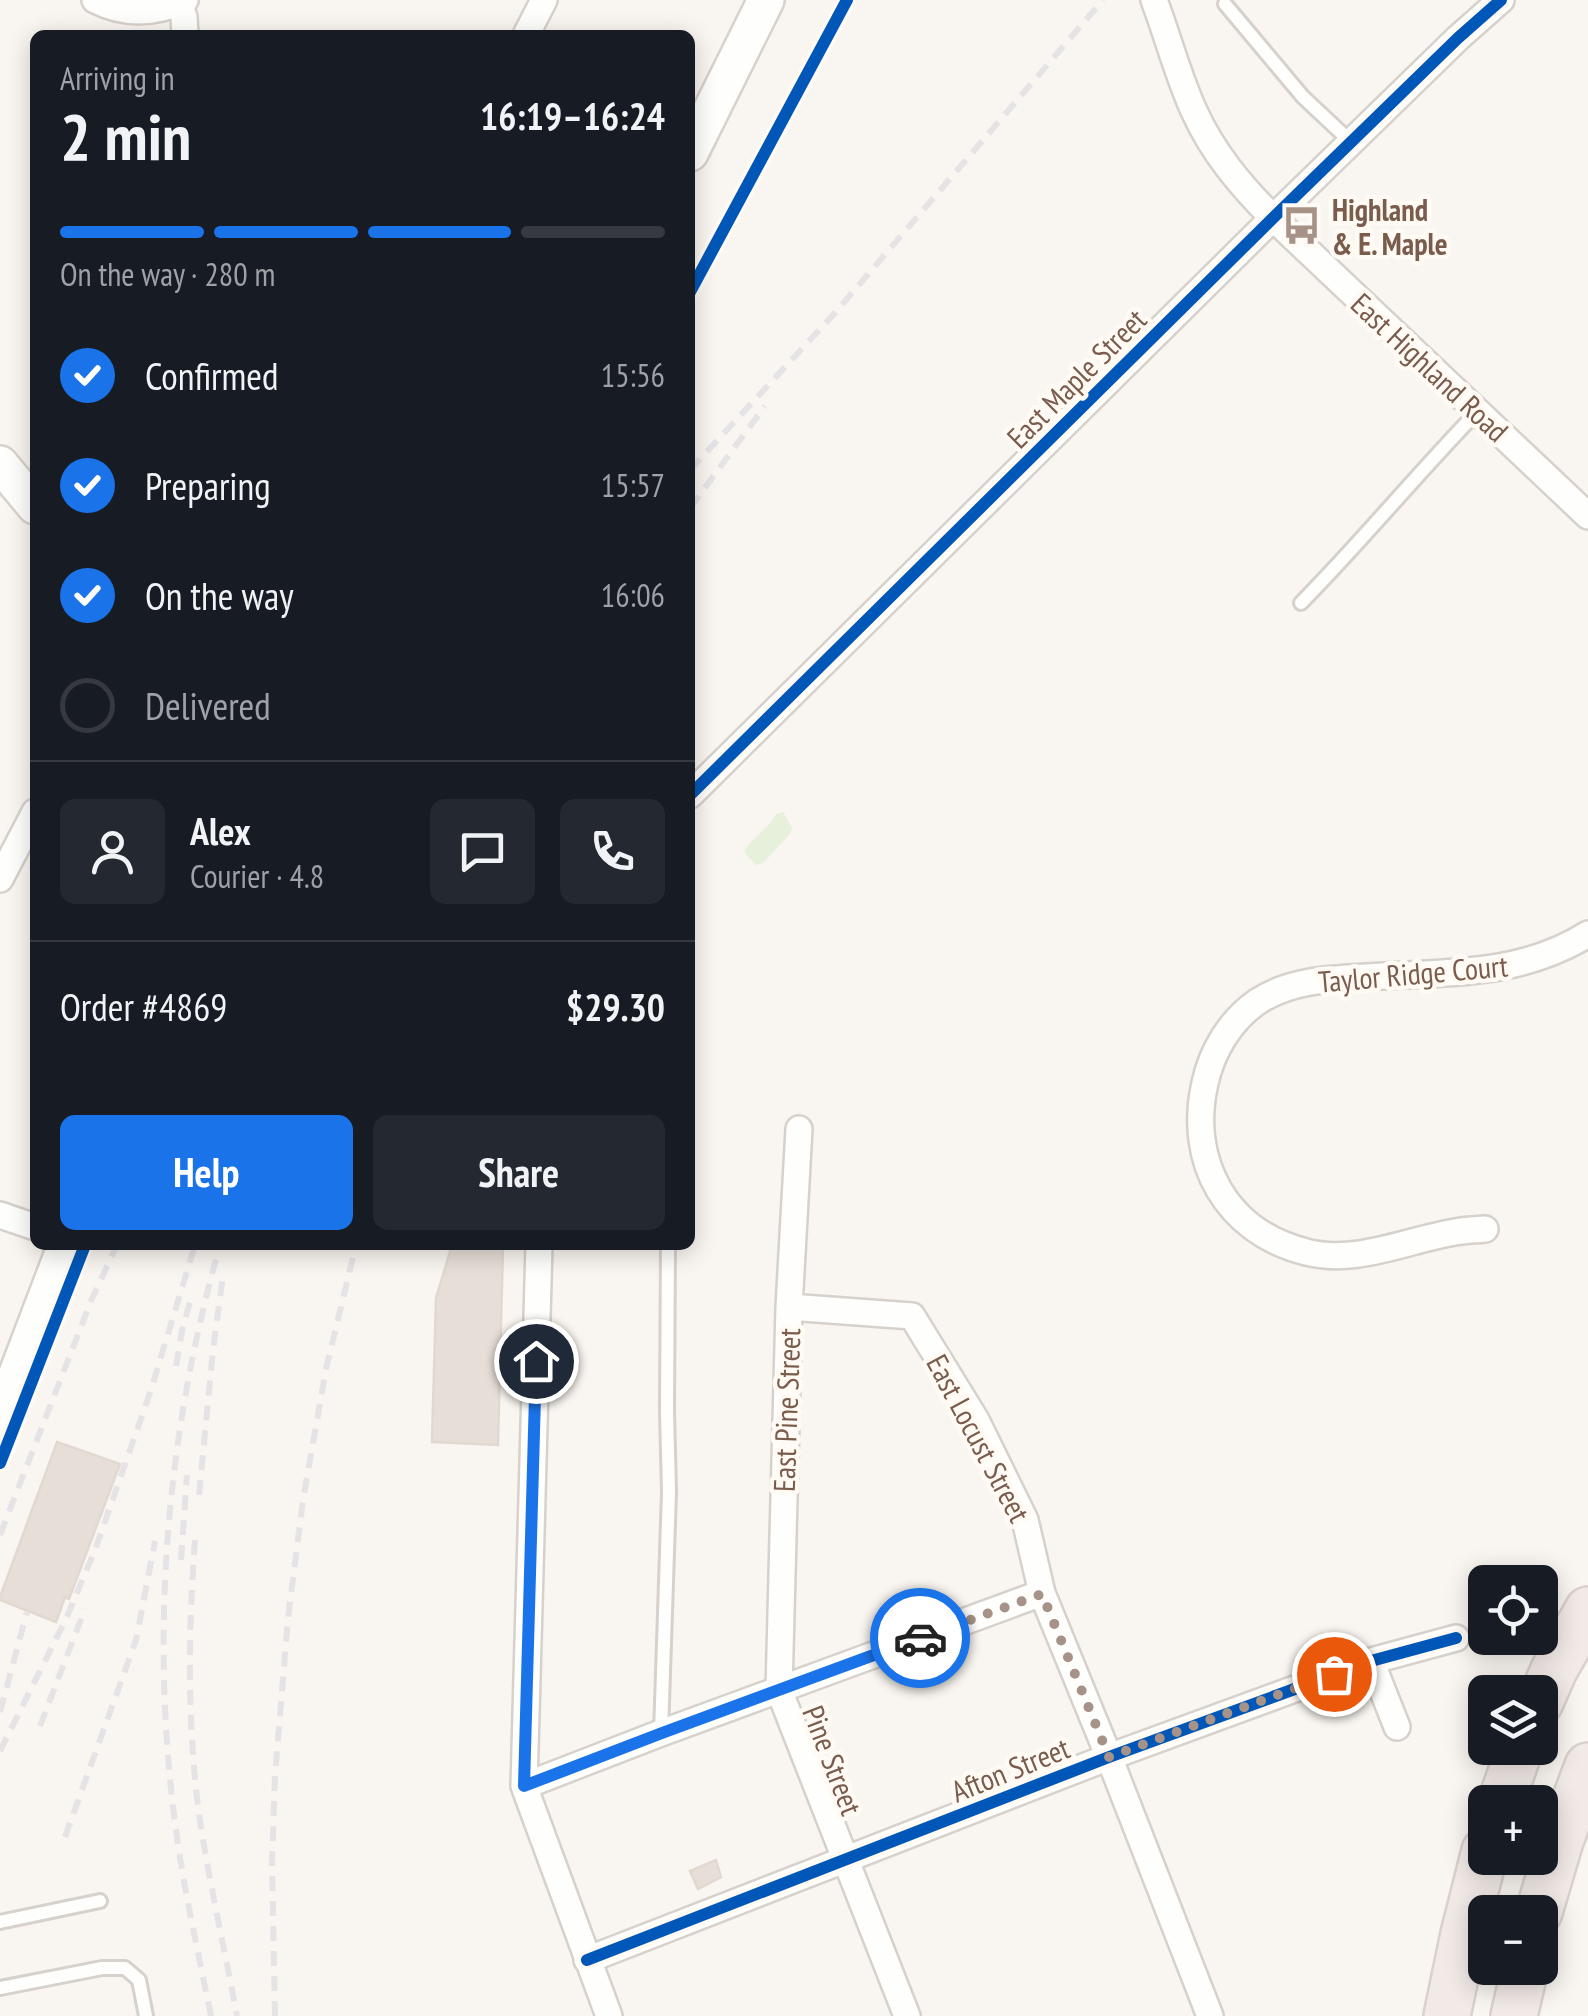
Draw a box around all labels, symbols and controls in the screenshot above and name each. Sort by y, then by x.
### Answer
text: Arriving in [60,57,175,99]
text: 16:19–16:24 [480,91,665,140]
text: 2 min [60,94,191,178]
place label: Highland & E. Maple [1332,190,1448,263]
bus stop icon: Highland & E. Maple [1281,205,1323,247]
text: On the way · 280 m [60,253,275,295]
street label: East Highland Road [1343,284,1517,450]
street label: East Maple Street [998,299,1155,456]
icon: check [60,348,115,403]
text: Confirmed [145,351,278,400]
text: 15:56 [601,354,665,396]
icon: check [60,458,115,513]
text: Preparing [145,461,271,510]
text: 15:57 [601,464,665,506]
icon: check [60,568,115,623]
text: On the way [145,571,293,620]
text: 16:06 [601,574,665,616]
text: Delivered [145,681,271,730]
button: person [60,799,165,904]
button: chat [430,799,535,904]
button: phone [560,799,665,904]
text: Alex [190,806,251,855]
text: Courier · 4.8 [190,855,324,897]
street label: Taylor Ridge Court [1316,945,1510,1001]
text: Order #4869 [60,982,227,1031]
text: $29.30 [566,982,665,1031]
button: Help [60,1115,353,1230]
button: Share [373,1115,665,1230]
pin [494,1319,579,1404]
street label: East Pine Street [764,1327,808,1492]
icon: home [509,1334,564,1389]
street label: East Locust Street [919,1347,1040,1529]
map controls [1468,1565,1558,1985]
button: locate [1468,1565,1558,1655]
courier [870,1588,970,1688]
icon: car [893,1611,948,1666]
pin [1292,1632,1377,1717]
icon: bag [1307,1647,1362,1702]
button: layers [1468,1675,1558,1765]
street label: Pine Street [794,1700,872,1821]
street label: Afton Street [945,1727,1076,1810]
button: + [1468,1785,1558,1875]
button: − [1468,1895,1558,1985]

